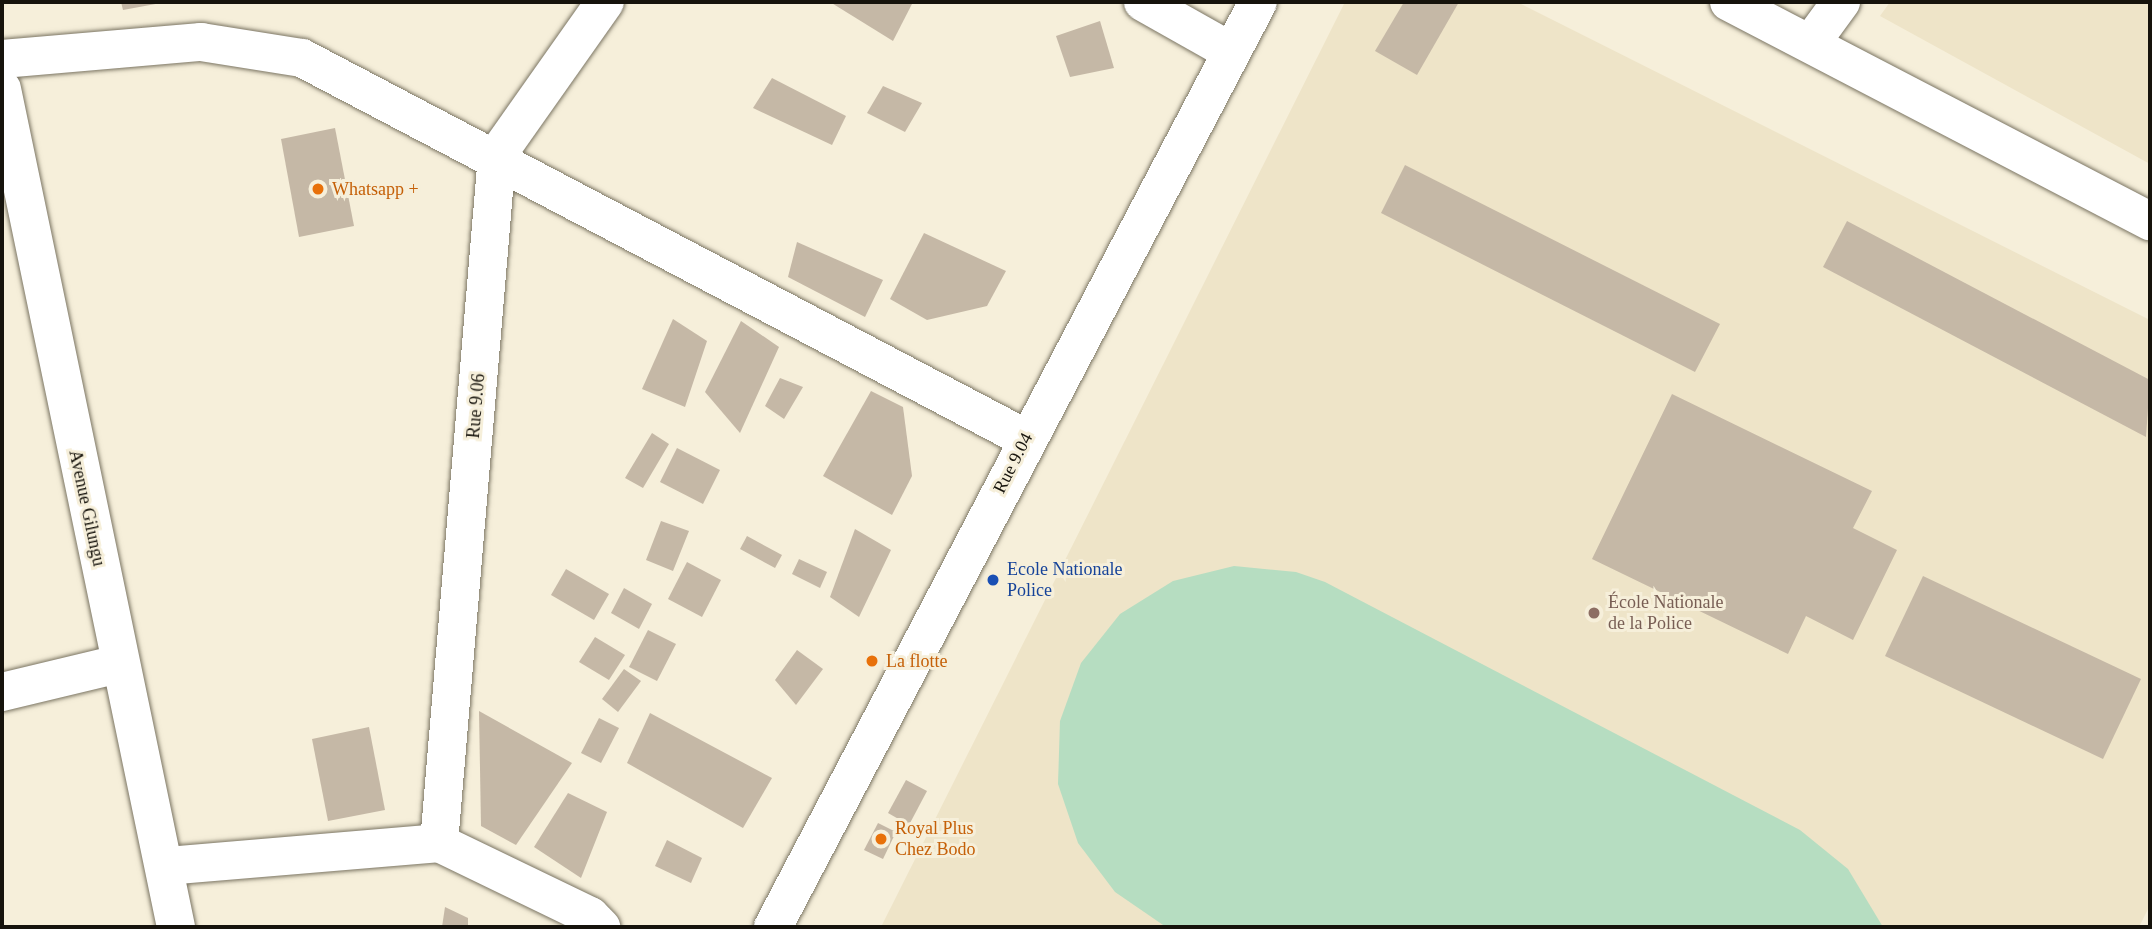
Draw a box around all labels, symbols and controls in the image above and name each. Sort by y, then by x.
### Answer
place label: Whatsapp + [332,178,419,200]
marker: Whatsapp + [310,181,326,197]
street label: Rue 9.06 [462,373,490,439]
street label: Rue 9.04 [989,429,1037,497]
street label: Avenue Gilungu [64,448,110,568]
place label: Ecole Nationale Police [1007,559,1122,602]
marker: Ecole Nationale Police [985,572,1001,588]
place label: École Nationale de la Police [1608,592,1723,634]
marker: École Nationale de la Police [1586,605,1602,621]
place label: La flotte [886,650,947,672]
marker: La flotte [864,653,880,669]
place label: Royal Plus Chez Bodo [895,818,975,860]
marker: Royal Plus Chez Bodo [873,831,889,847]

